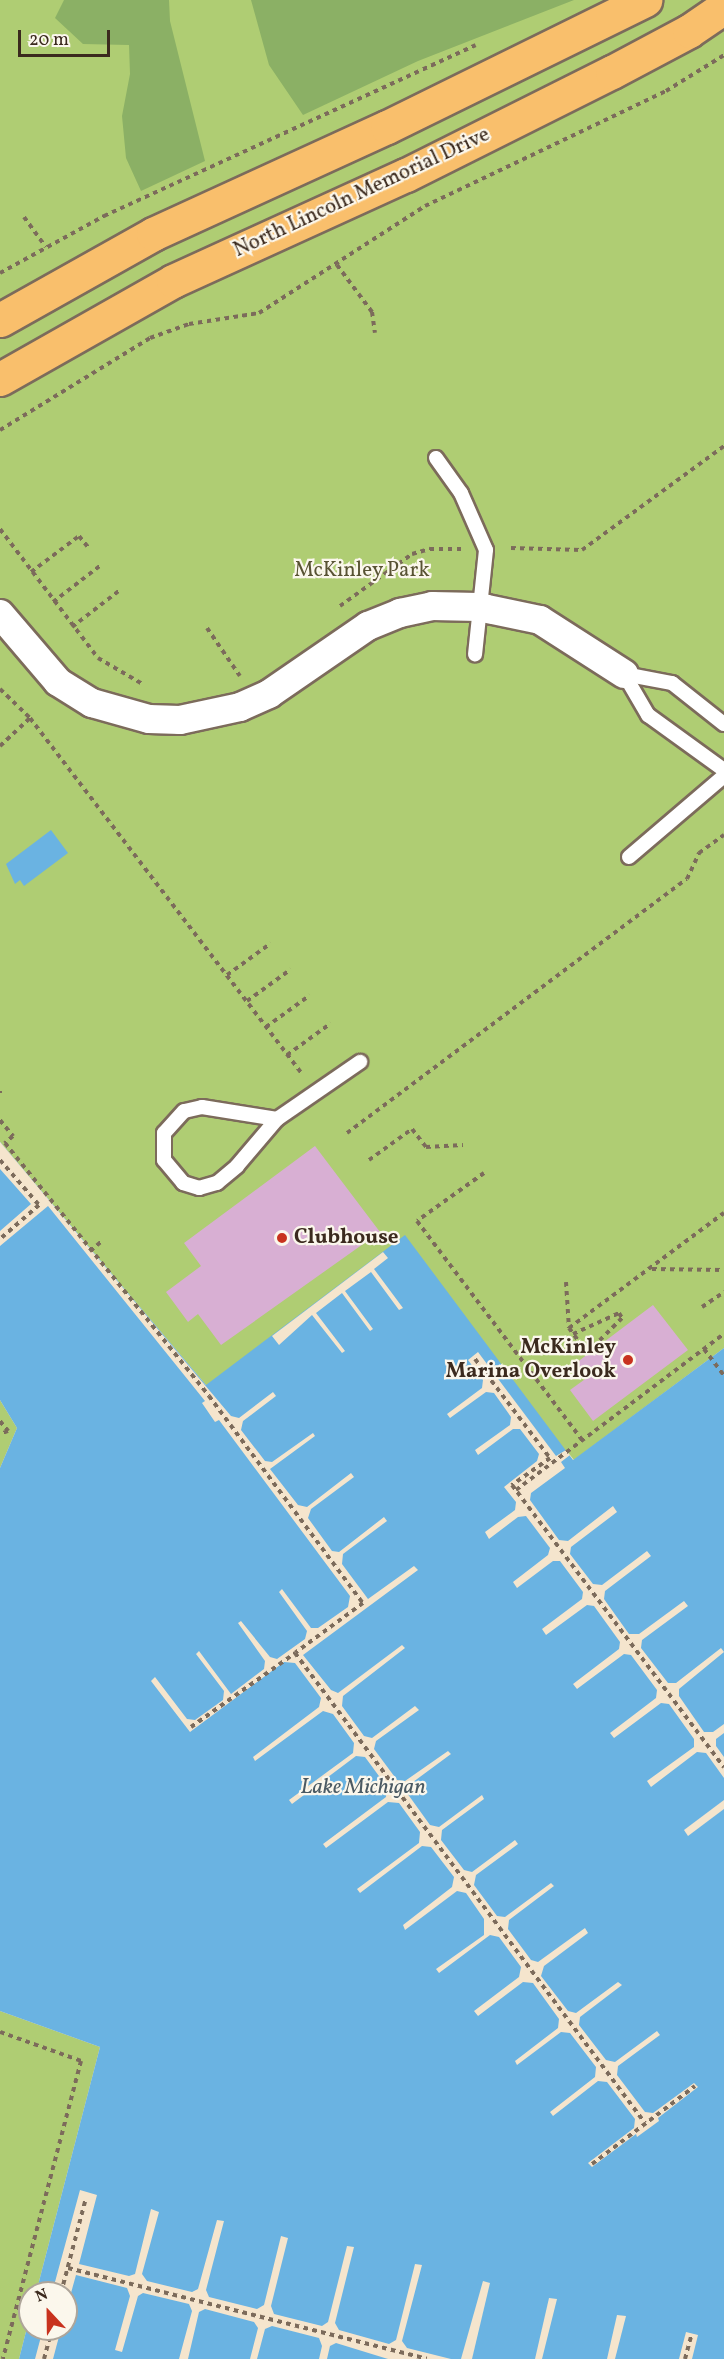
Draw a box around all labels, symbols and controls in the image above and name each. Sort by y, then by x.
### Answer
scale bar [21,18,112,56]
text: 20 m [29,28,69,53]
street label: North Lincoln Memorial Drive [230,122,494,264]
park label: McKinley Park [294,558,430,584]
place label: Clubhouse [294,1225,399,1251]
marker: Clubhouse [275,1231,289,1245]
place label: McKinley Marina Overlook [446,1335,616,1385]
marker: McKinley Marina Overlook [621,1353,635,1367]
water label: Lake Michigan [300,1775,426,1801]
north arrow [18,2281,78,2341]
text: N [32,2284,52,2309]

